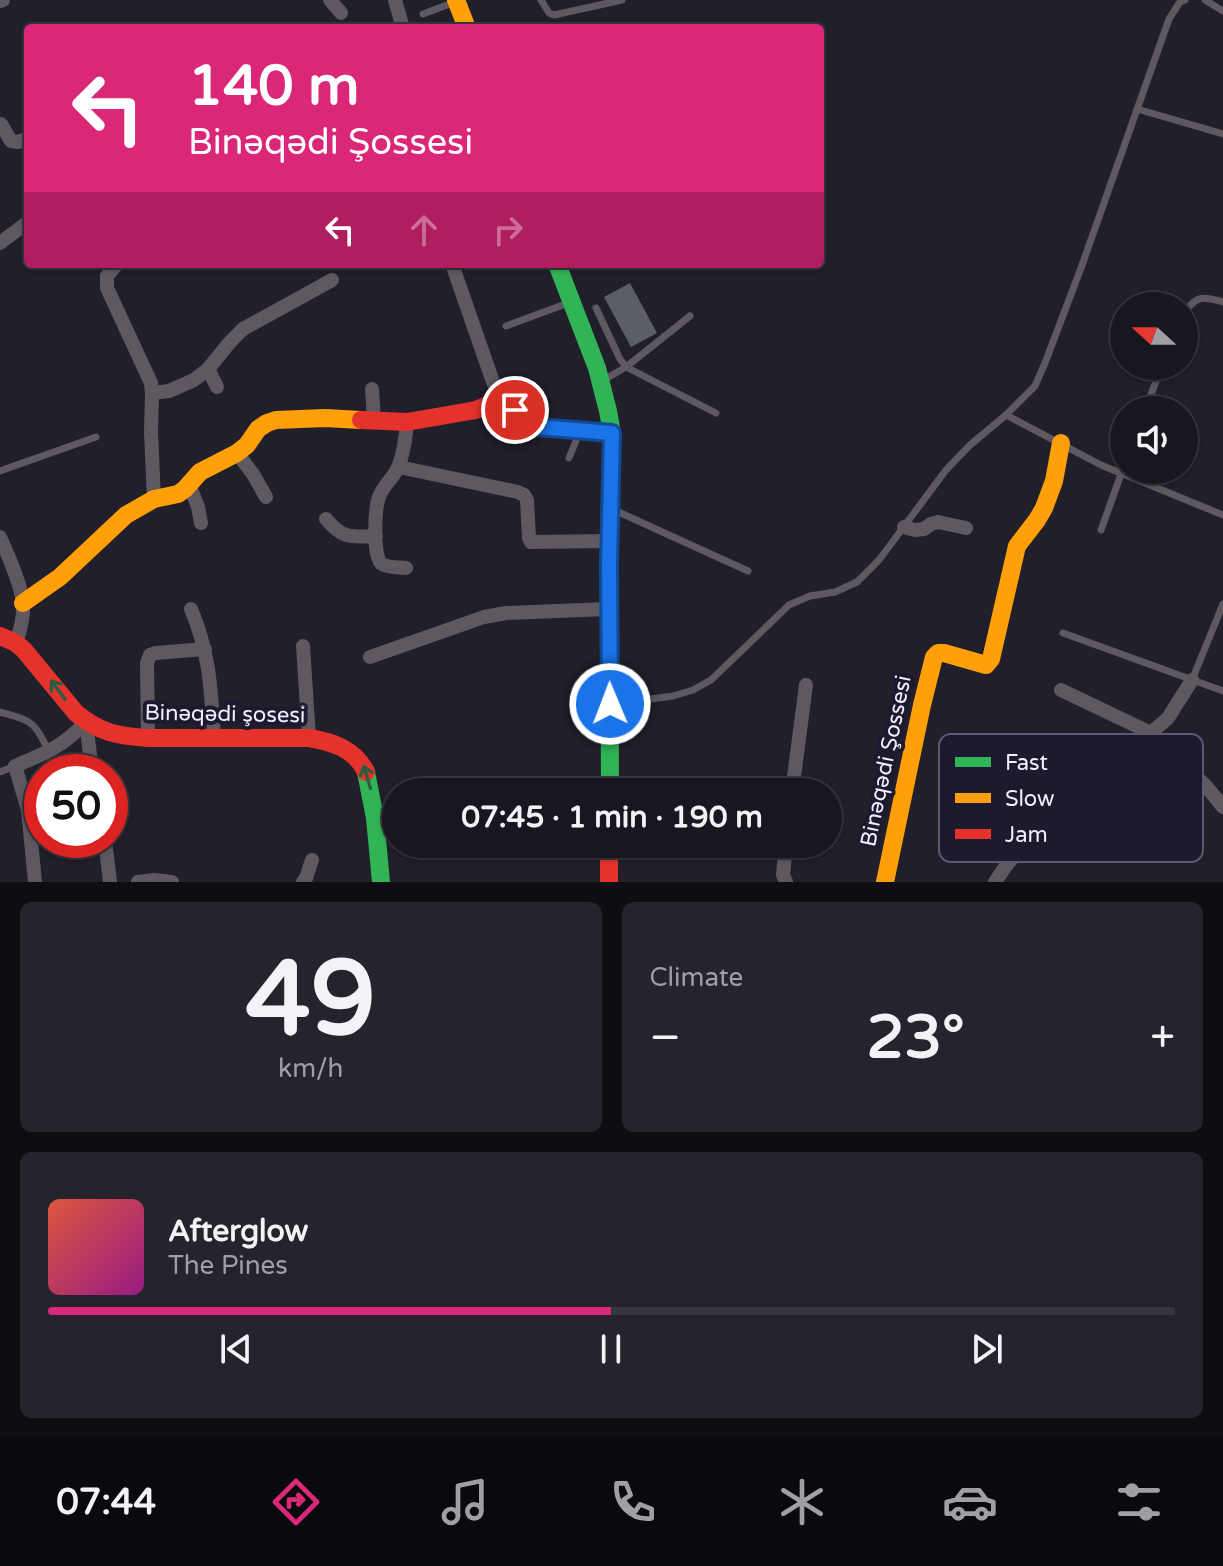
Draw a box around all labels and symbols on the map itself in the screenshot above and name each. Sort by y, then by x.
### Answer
north arrow [1110,292,1198,380]
pin [481,376,549,444]
position arrow [568,662,652,746]
street label: Binəqədi Şossesi [855,673,917,849]
one-way arrow [49,680,66,701]
street label: Binəqədi şosesi [144,700,306,728]
legend [939,734,1203,862]
text: Fast [1005,750,1048,776]
speed limit sign: 50 [24,754,128,858]
one-way arrow [359,765,374,791]
text: Slow [1005,786,1055,812]
text: Jam [1005,822,1048,848]

